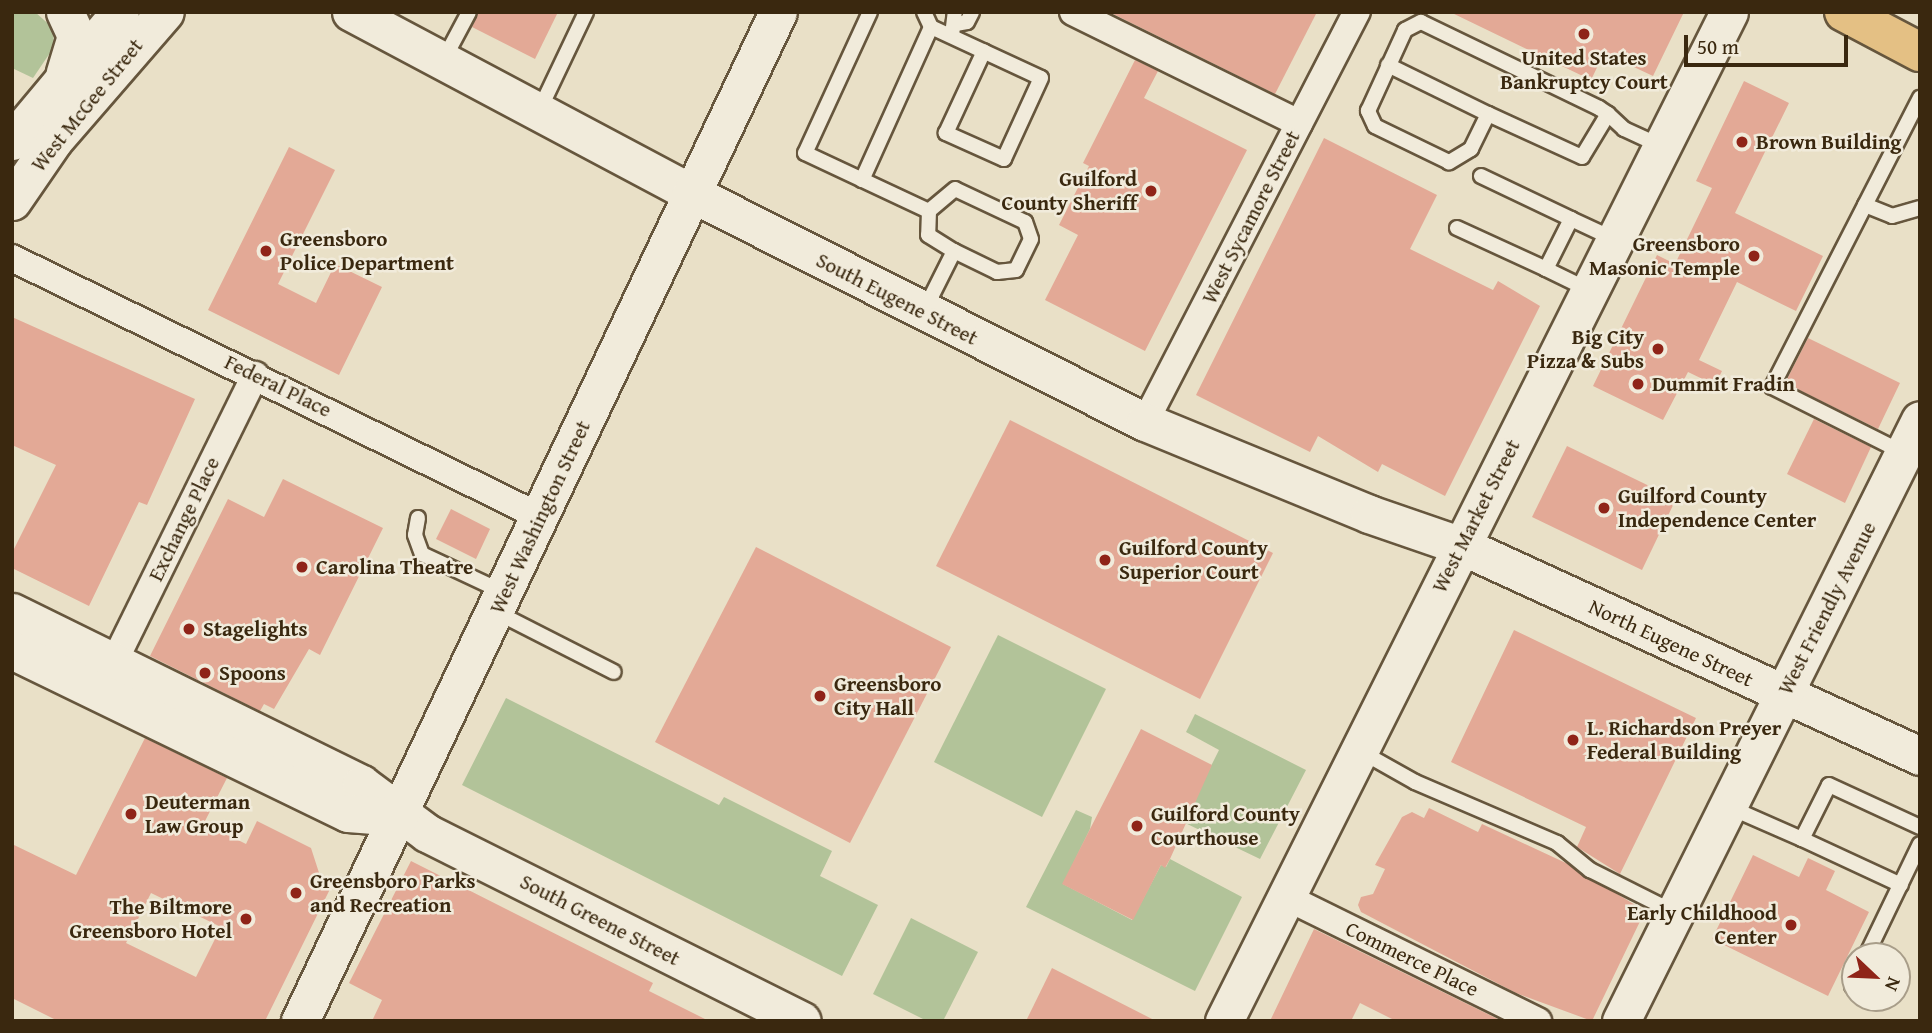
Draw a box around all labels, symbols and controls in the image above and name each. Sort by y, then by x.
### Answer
scale bar [1687,21,1852,65]
marker: United States Bankruptcy Court [1576,26,1592,42]
text: 50 m [1697,31,1739,62]
street label: West McGee Street [26,33,148,177]
place label: United States Bankruptcy Court [1500,45,1668,95]
street label: West Sycamore Street [1196,126,1306,308]
place label: Brown Building [1756,129,1901,155]
marker: Brown Building [1734,134,1750,150]
place label: Guilford County Sheriff [1002,166,1137,216]
marker: Guilford County Sheriff [1143,183,1159,199]
place label: Greensboro Police Department [280,226,454,276]
place label: Greensboro Masonic Temple [1589,231,1740,281]
marker: Greensboro Police Department [258,243,274,259]
street label: South Eugene Street [812,247,982,351]
marker: Greensboro Masonic Temple [1746,248,1762,264]
place label: Big City Pizza & Subs [1527,324,1644,374]
marker: Big City Pizza & Subs [1650,341,1666,357]
street label: Federal Place [221,349,335,423]
place label: Dummit Fradin [1652,371,1795,397]
marker: Dummit Fradin [1630,376,1646,392]
street label: West Washington Street [484,416,596,618]
street label: West Market Street [1427,435,1525,597]
street label: Exchange Place [143,453,225,585]
place label: Guilford County Independence Center [1618,483,1816,533]
marker: Guilford County Independence Center [1596,500,1612,516]
street label: West Friendly Avenue [1773,517,1881,699]
place label: Guilford County Superior Court [1119,535,1268,585]
marker: Guilford County Superior Court [1097,552,1113,568]
place label: Carolina Theatre [316,554,473,580]
marker: Carolina Theatre [294,559,310,575]
street label: North Eugene Street [1585,594,1757,692]
place label: Stagelights [203,616,308,642]
marker: Stagelights [181,621,197,637]
place label: Spoons [219,660,286,686]
marker: Spoons [197,665,213,681]
place label: Greensboro City Hall [834,671,941,721]
marker: Greensboro City Hall [812,688,828,704]
place label: L. Richardson Preyer Federal Building [1587,715,1781,765]
marker: L. Richardson Preyer Federal Building [1565,732,1581,748]
place label: Deuterman Law Group [145,789,250,839]
place label: Guilford County Courthouse [1151,801,1300,851]
marker: Deuterman Law Group [123,806,139,822]
marker: Guilford County Courthouse [1129,818,1145,834]
place label: Greensboro Parks and Recreation [310,868,476,918]
street label: South Greene Street [516,869,684,971]
marker: Greensboro Parks and Recreation [288,885,304,901]
place label: The Biltmore Greensboro Hotel [70,894,232,944]
place label: Early Childhood Center [1627,900,1777,950]
marker: The Biltmore Greensboro Hotel [238,911,254,927]
street label: Commerce Place [1341,916,1483,1002]
marker: Early Childhood Center [1783,917,1799,933]
north arrow [1841,942,1911,1012]
text: N [1878,973,1909,996]

